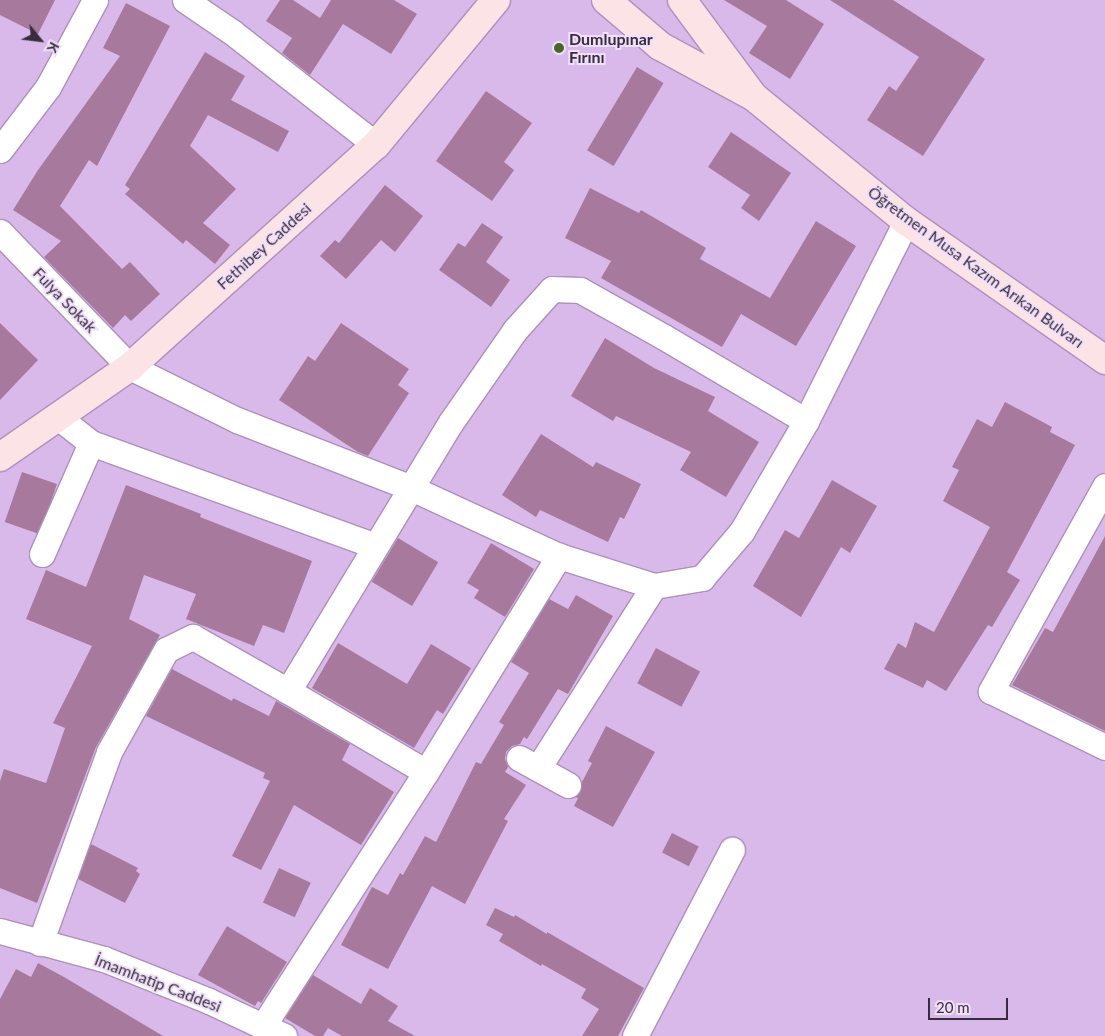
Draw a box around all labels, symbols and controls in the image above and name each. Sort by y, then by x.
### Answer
north arrow [15,15,65,65]
place label: Dumlupınar Fırını [569,29,653,67]
text: K [44,39,63,56]
marker: Dumlupınar Fırını [553,42,565,54]
street label: Öğretmen Musa Kazım Arıkan Bulvarı [864,182,1088,352]
street label: Fethibey Caddesi [213,199,315,293]
street label: Fulya Sokak [29,263,101,337]
street label: İmamhatip Caddesi [92,950,224,1016]
scale bar [930,988,1010,1020]
text: 20 m [936,998,970,1016]

